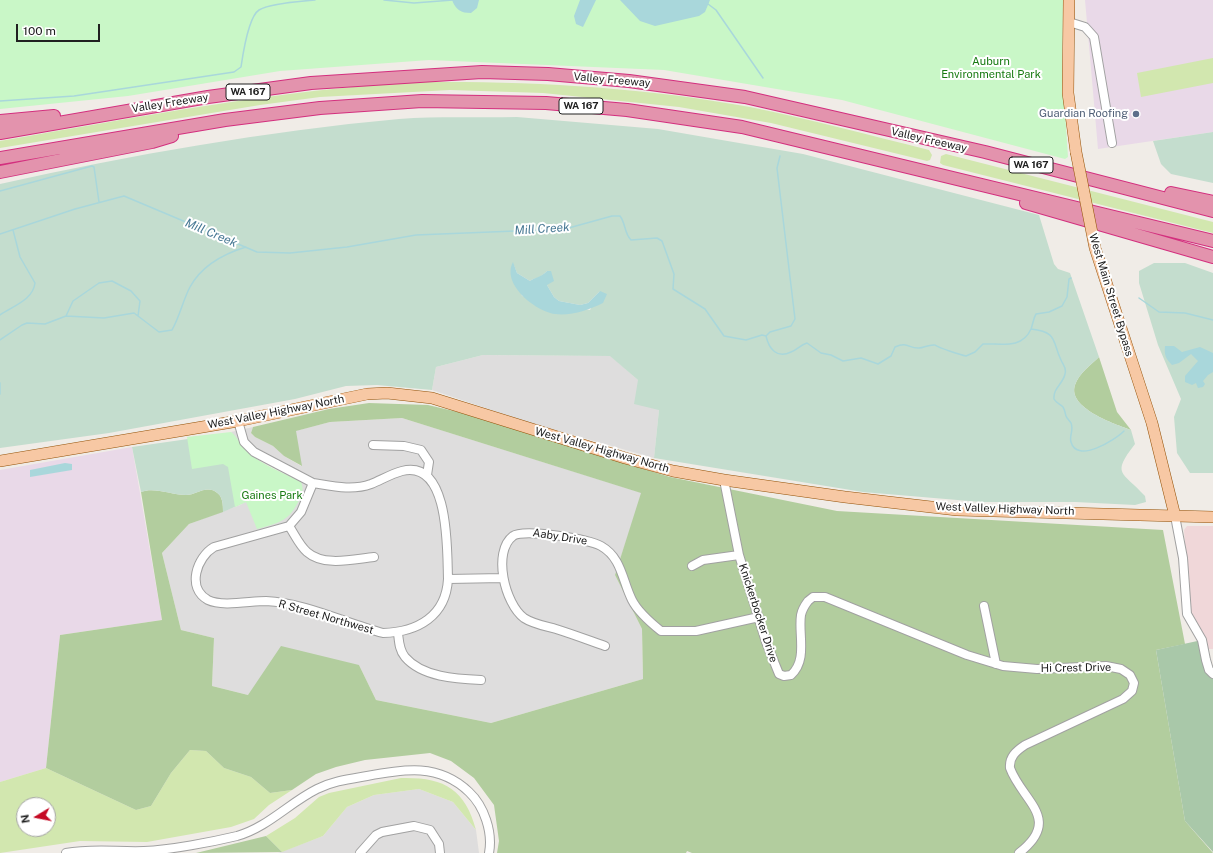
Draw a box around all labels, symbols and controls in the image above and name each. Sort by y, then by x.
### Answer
scale bar [18,16,102,42]
text: 100 m [23,24,56,38]
park label: Auburn Environmental Park [941,55,1041,81]
street label: Valley Freeway [573,70,651,90]
road number: WA 167 [226,84,270,100]
street label: Valley Freeway [131,90,209,116]
road number: WA 167 [559,98,603,114]
place label: Guardian Roofing [1039,107,1128,121]
marker: Guardian Roofing [1131,109,1141,119]
street label: Valley Freeway [890,125,968,155]
road number: WA 167 [1009,157,1053,173]
water label: Mill Creek [183,216,239,250]
water label: Mill Creek [514,220,570,238]
street label: West Main Street Bypass [1086,232,1136,358]
street label: West Valley Highway North [207,392,345,432]
street label: West Valley Highway North [533,425,671,475]
park label: Gaines Park [241,489,303,503]
street label: West Valley Highway North [935,500,1075,518]
street label: Aaby Drive [532,526,588,548]
street label: Knickerbocker Drive [736,562,780,664]
street label: R Street Northwest [277,597,375,637]
street label: Hi Crest Drive [1041,661,1111,675]
north arrow [16,797,56,837]
text: N [19,814,32,824]

